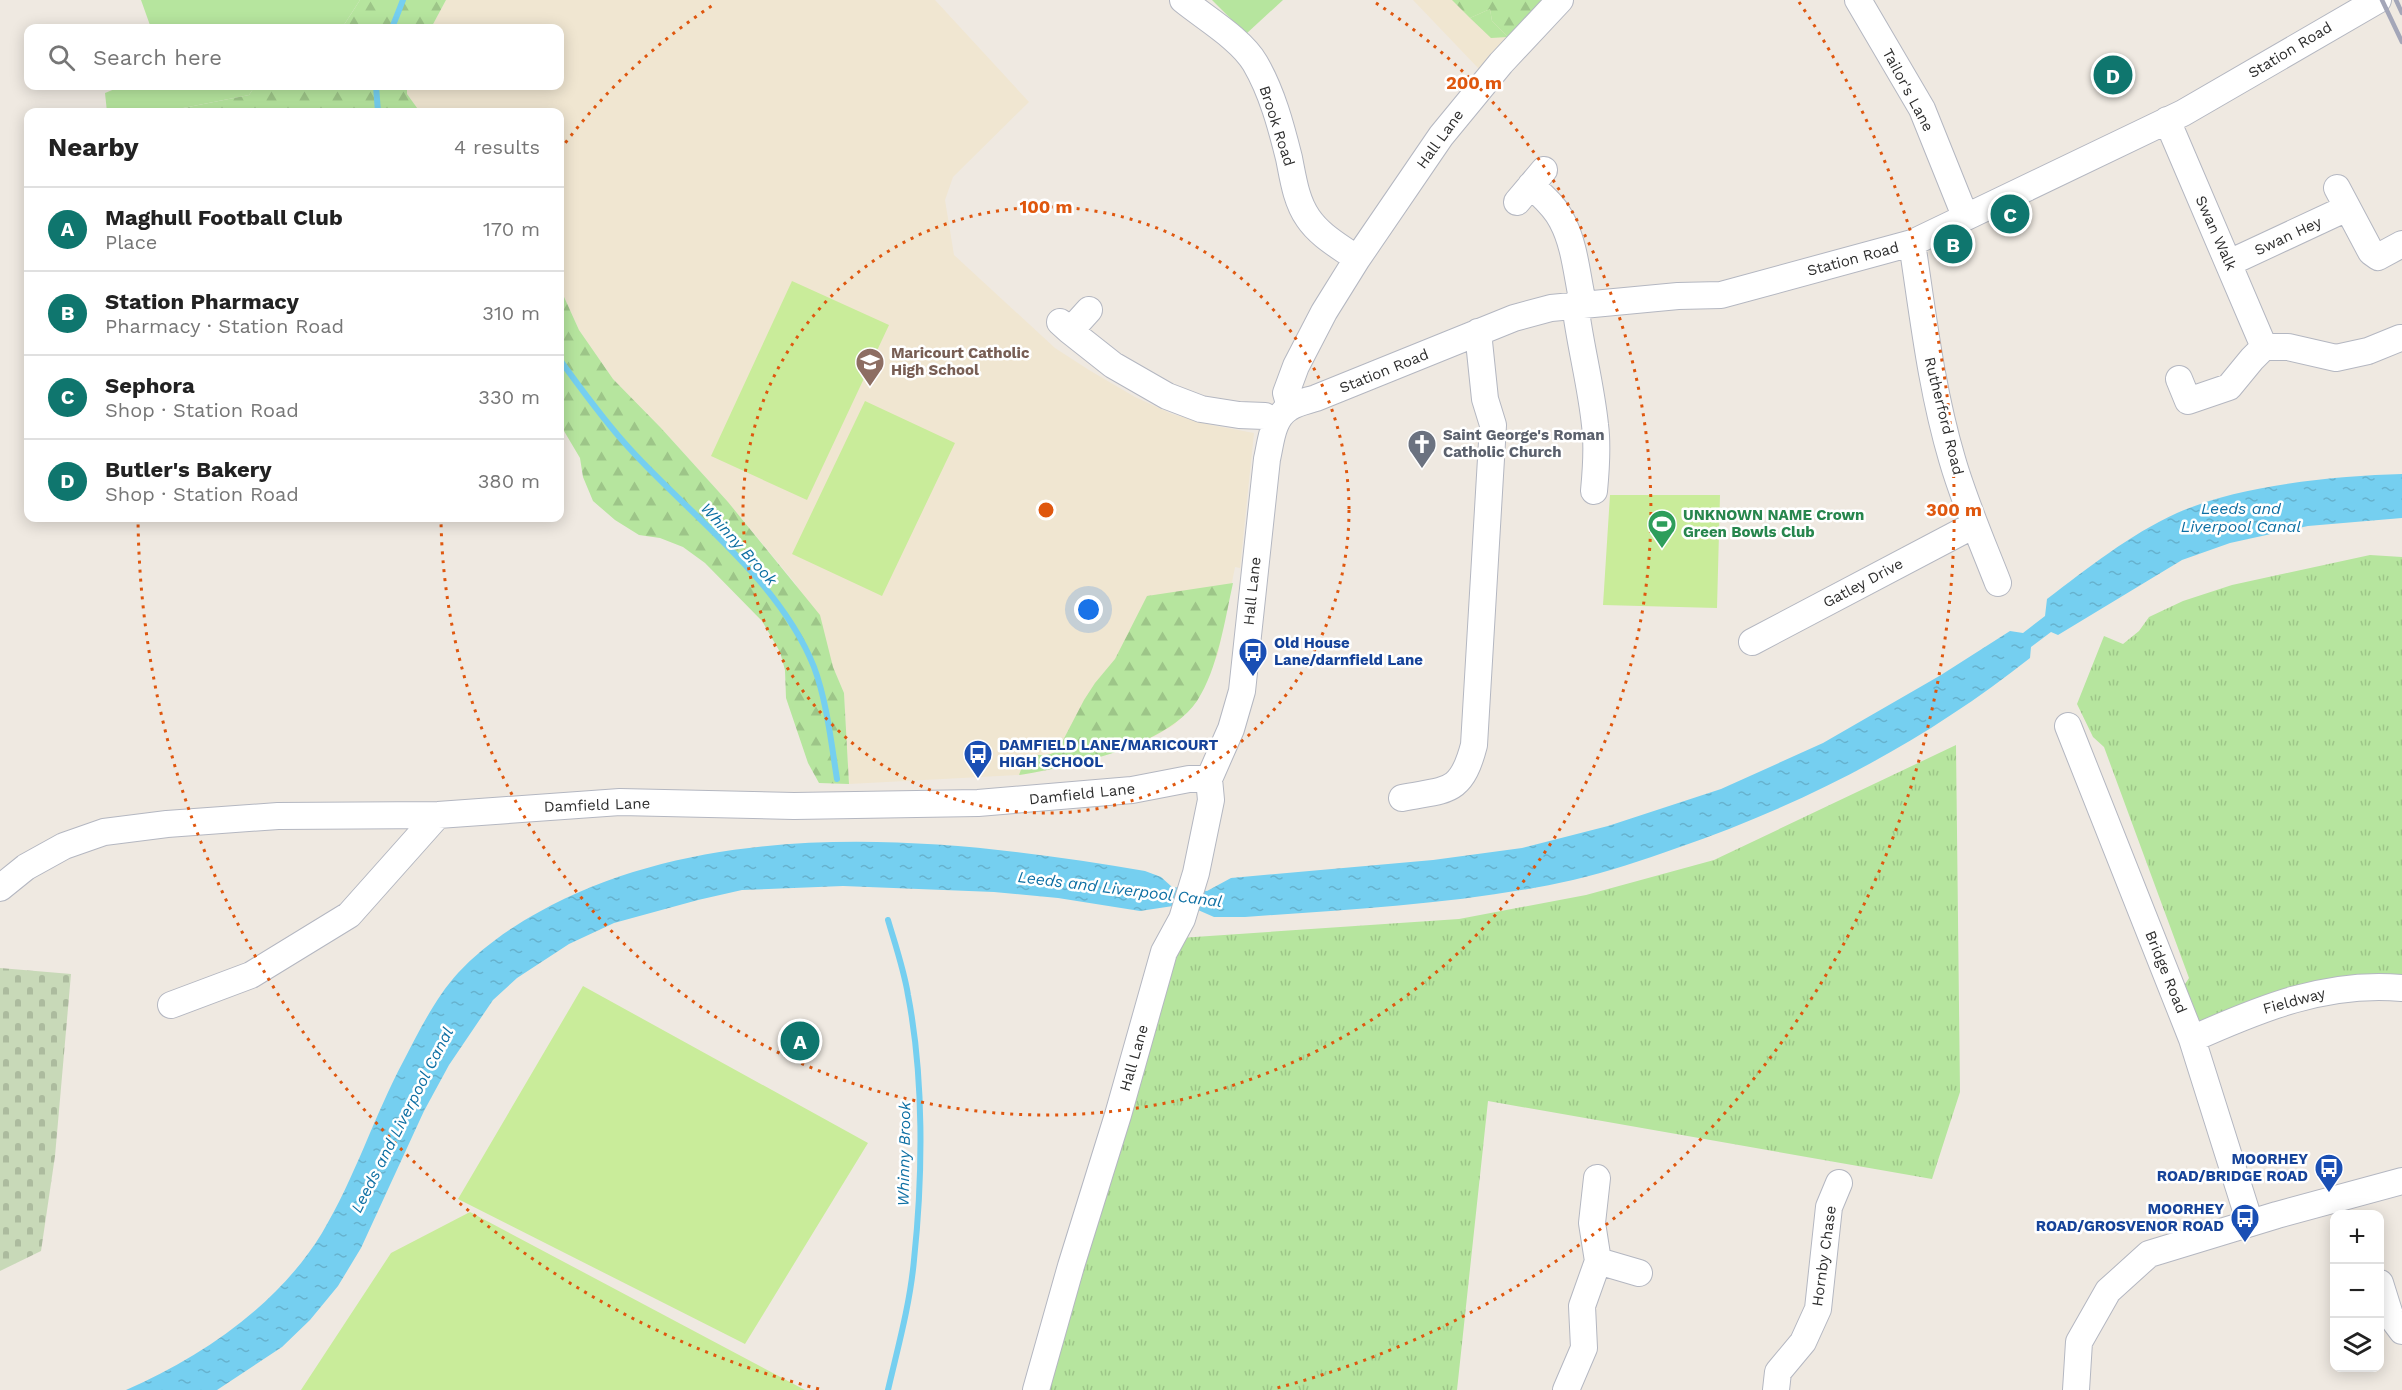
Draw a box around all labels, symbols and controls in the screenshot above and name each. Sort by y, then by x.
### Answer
street label: Station Road [2245,18,2335,82]
search box [24,24,564,90]
icon: search [45,41,78,74]
text: Search here [93,45,222,70]
street label: Tailor's Lane [1879,45,1937,135]
pin: D [2094,52,2132,98]
text: 200 m [1446,72,1502,93]
street label: Brook Road [1256,83,1298,169]
street label: Hall Lane [1413,106,1467,172]
text: Nearby [48,132,139,162]
text: 4 results [454,135,540,159]
pin: C [1990,192,2030,236]
street label: Swan Walk [2192,193,2241,274]
text: 100 m [1019,196,1073,217]
text: Maghull Football Club [105,205,343,230]
street label: Swan Hey [2252,213,2325,259]
text: A [61,217,74,241]
text: 170 m [483,217,540,241]
pin: B [1934,222,1972,266]
text: Place [105,230,157,254]
street label: Station Road [1805,238,1901,280]
text: Station Pharmacy [105,289,299,314]
text: B [61,301,74,325]
text: 310 m [482,301,540,325]
text: Pharmacy · Station Road [105,314,344,338]
place label: Maricourt Catholic High School [891,344,1030,379]
street label: Station Road [1337,345,1431,397]
school or university icon: Maricourt Catholic High School [854,346,886,388]
street label: Rutherford Road [1921,355,1967,477]
text: Sephora [105,373,195,398]
text: C [61,385,74,409]
text: 330 m [478,385,540,409]
text: Shop · Station Road [105,398,299,422]
place label: Saint George's Roman Catholic Church [1443,426,1605,461]
church icon: Saint George's Roman Catholic Church [1406,428,1438,470]
text: Butler's Bakery [105,457,272,482]
text: D [60,469,75,493]
text: 380 m [478,469,540,493]
text: Shop · Station Road [105,482,299,506]
water label: Whinny Brook [697,499,782,590]
text: 300 m [1926,499,1982,520]
water label: Leeds and Liverpool Canal [2181,499,2301,536]
centre of rings [1036,500,1056,520]
place label: UNKNOWN NAME Crown Green Bowls Club [1683,506,1864,541]
sports icon: UNKNOWN NAME Crown Green Bowls Club [1646,508,1678,550]
street label: Gatley Drive [1820,554,1906,612]
street label: Hall Lane [1239,556,1265,626]
your location [1074,595,1103,624]
place label: Old House Lane/darnfield Lane [1274,634,1423,669]
bus stop icon: Old House Lane/darnfield Lane [1237,636,1269,678]
place label: DAMFIELD LANE/MARICOURT HIGH SCHOOL [999,736,1219,771]
bus stop icon: DAMFIELD LANE/MARICOURT HIGH SCHOOL [962,738,994,780]
street label: Damfield Lane [1028,779,1136,809]
street label: Damfield Lane [543,794,651,816]
water label: Leeds and Liverpool Canal [1017,867,1223,911]
street label: Bridge Road [2141,928,2191,1016]
street label: Fieldway [2261,984,2327,1018]
pin: A [780,1018,820,1064]
street label: Hall Lane [1116,1023,1152,1093]
water label: Leeds and Liverpool Canal [347,1024,457,1216]
water label: Whinny Brook [894,1100,914,1207]
place label: MOORHEY ROAD/BRIDGE ROAD [2157,1150,2308,1185]
bus stop icon: MOORHEY ROAD/BRIDGE ROAD [2313,1152,2345,1194]
place label: MOORHEY ROAD/GROSVENOR ROAD [2036,1200,2224,1235]
bus stop icon: MOORHEY ROAD/GROSVENOR ROAD [2229,1202,2261,1244]
street label: Hornby Chase [1808,1204,1840,1308]
map controls [2330,1210,2384,1372]
button: + [2330,1210,2384,1264]
button: − [2330,1264,2384,1318]
button: layers [2330,1318,2384,1372]

